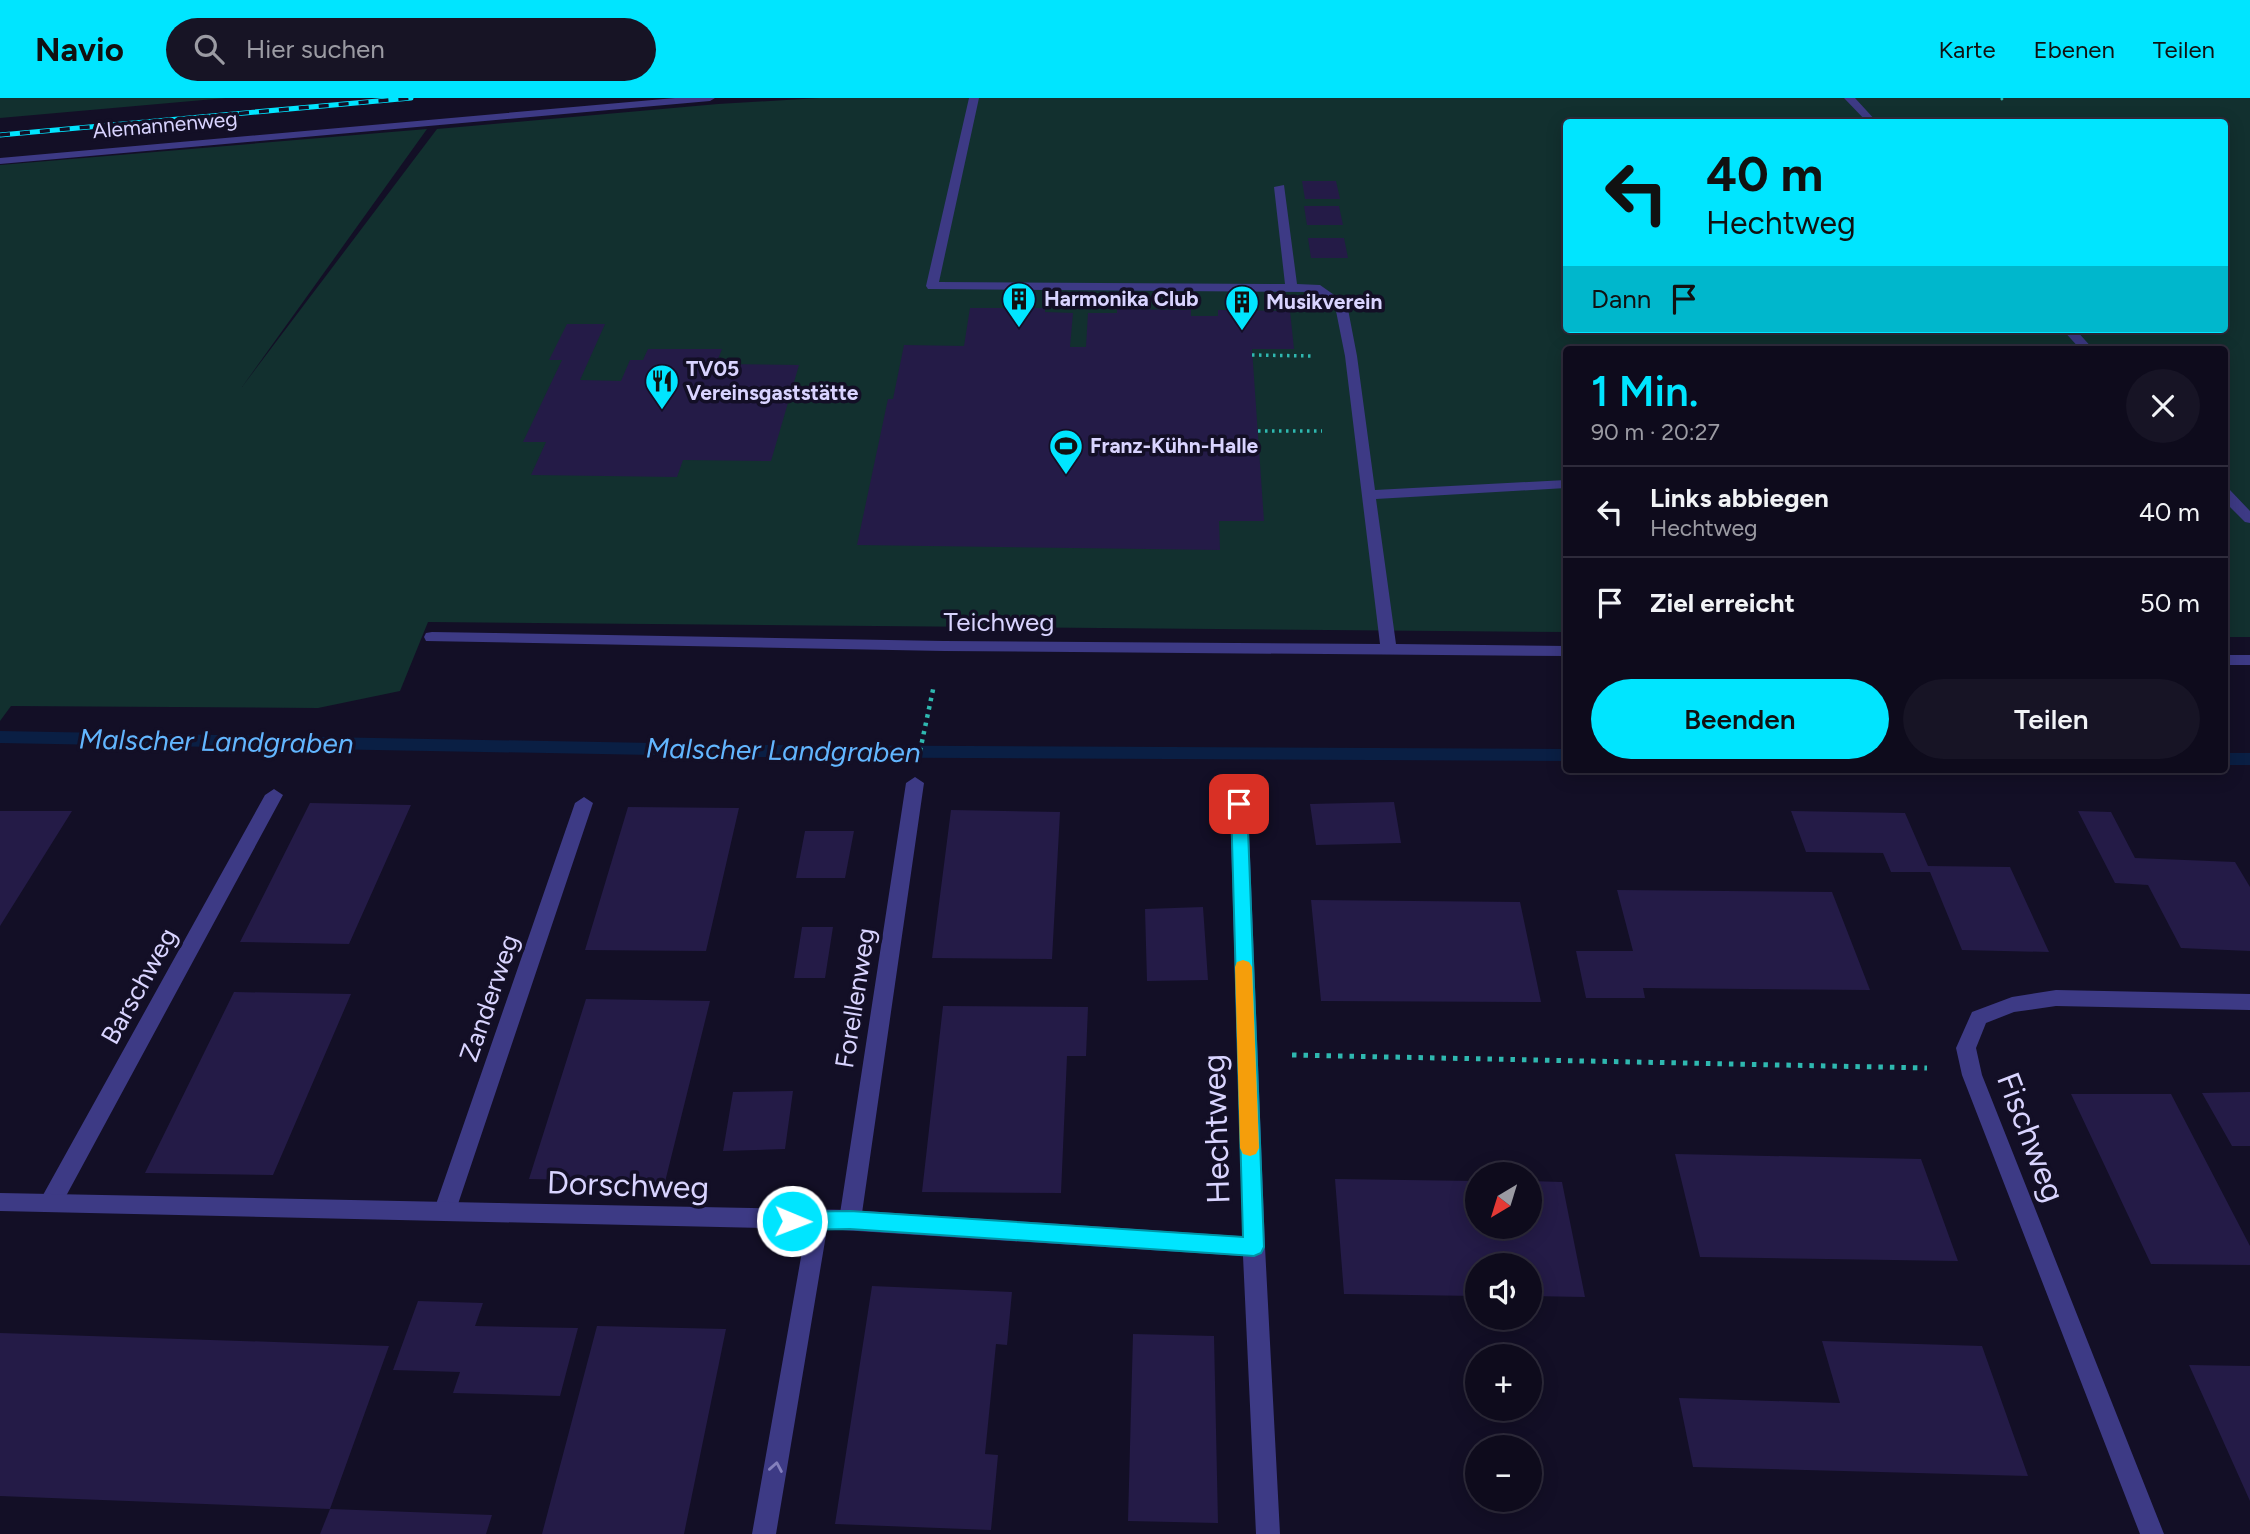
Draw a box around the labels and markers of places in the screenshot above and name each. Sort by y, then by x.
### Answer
building icon: Harmonika Club [1000,280,1038,329]
building icon: Musikverein [1223,283,1261,332]
place label: Harmonika Club [1044,286,1199,311]
place label: Musikverein [1266,289,1383,314]
place label: TV05 Vereinsgaststätte [686,356,859,405]
restaurant icon: TV05 Vereinsgaststätte [643,362,681,411]
sports icon: Franz-Kühn-Halle [1047,427,1085,476]
place label: Franz-Kühn-Halle [1090,433,1259,458]
pin [1209,774,1269,834]

